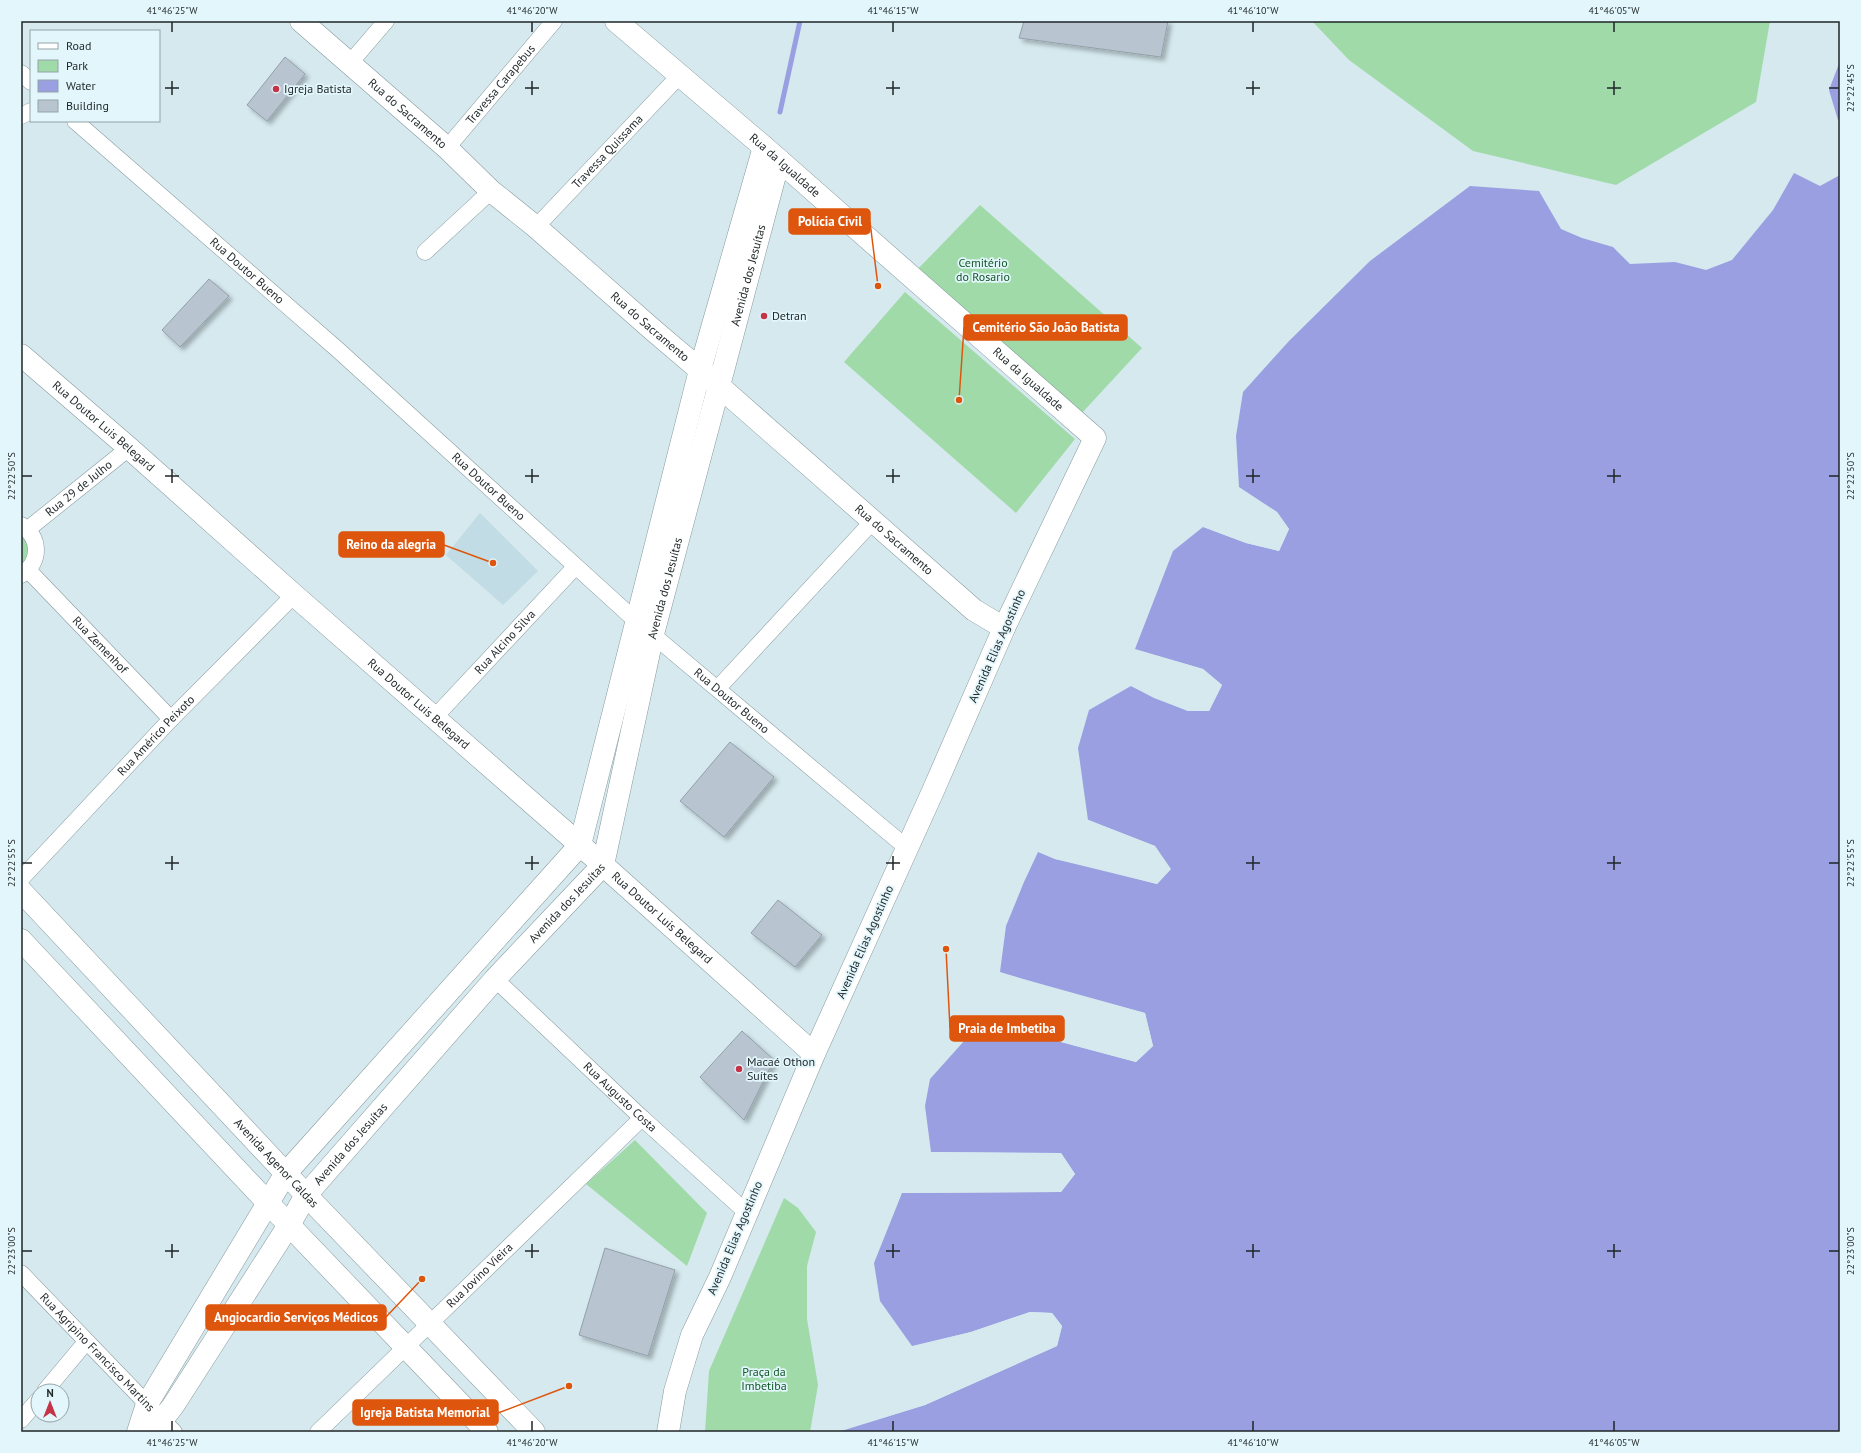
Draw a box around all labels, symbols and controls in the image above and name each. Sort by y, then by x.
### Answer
text: 41°46'25"W [146,4,198,17]
text: 41°46'20"W [506,4,558,17]
text: 41°46'15"W [867,4,919,17]
text: 41°46'10"W [1227,4,1279,17]
text: 41°46'05"W [1588,4,1640,17]
legend [30,30,160,122]
text: Road [66,38,91,53]
street label: Travessa Carapebus [462,41,538,127]
text: Park [66,58,88,73]
text: 22°22'45"S [1844,64,1857,112]
street label: Rua do Sacramento [365,75,450,151]
text: Water [66,78,96,93]
place label: Igreja Batista [284,81,352,96]
marker: Igreja Batista [271,84,281,94]
text: Building [66,98,109,113]
street label: Travessa Quissama [569,111,646,191]
street label: Rua da Igualdade [747,130,824,200]
callout: Polícia Civil [789,209,870,234]
text: Polícia Civil [798,213,862,230]
street label: Avenida dos Jesuítas [727,223,769,327]
street label: Rua Doutor Bueno [207,234,288,307]
park label: Cemitério do Rosario [956,255,1010,284]
street label: Rua do Sacramento [608,288,693,365]
place label: Detran [772,308,807,323]
marker: Detran [759,311,769,321]
callout: Cemitério São João Batista [964,315,1127,340]
text: Cemitério São João Batista [972,319,1120,336]
street label: Rua da Igualdade [990,344,1067,414]
street label: Rua Doutor Luis Belegard [50,377,158,474]
street label: Rua Doutor Bueno [449,449,528,523]
text: 22°22'50"S [5,452,18,500]
text: 22°22'50"S [1844,452,1857,500]
street label: Rua 29 de Julho [42,457,115,519]
street label: Rua do Sacramento [852,501,937,578]
callout: Reino da alegria [339,532,444,557]
text: Reino da alegria [346,536,436,553]
street label: Avenida dos Jesuítas [644,536,685,640]
street label: Avenida Elias Agostinho [965,587,1028,705]
street label: Rua Alcino Silva [471,606,538,677]
street label: Rua Zemenhof [69,613,132,677]
street label: Rua Doutor Luis Belegard [365,655,473,752]
street label: Rua Doutor Bueno [691,665,773,736]
street label: Rua Américo Peixoto [114,692,197,779]
text: 22°22'55"S [5,839,18,887]
text: 22°22'55"S [1844,839,1857,887]
street label: Avenida dos Jesuítas [525,860,608,946]
street label: Rua Doutor Luis Belegard [609,868,716,967]
street label: Avenida Elias Agostinho [833,883,896,1001]
callout: Praia de Imbetiba [950,1016,1064,1041]
text: Praia de Imbetiba [958,1020,1056,1037]
place label: Macaé Othon Suítes [747,1054,815,1083]
street label: Rua Augusto Costa [581,1059,660,1135]
marker: Macaé Othon Suítes [734,1064,744,1074]
street label: Avenida dos Jesuítas [310,1099,390,1188]
street label: Avenida Agenor Caldas [231,1115,322,1210]
street label: Avenida Elias Agostinho [704,1179,765,1297]
text: 22°23'00"S [5,1227,18,1275]
text: 22°23'00"S [1844,1227,1857,1275]
street label: Rua Jovino Vieira [443,1239,516,1311]
street label: Rua Agripino Francisco Martins [37,1289,158,1414]
callout: Angiocardio Serviços Médicos [206,1305,386,1330]
text: Angiocardio Serviços Médicos [214,1309,379,1326]
park label: Praça da Imbetiba [741,1364,787,1393]
north arrow [30,1383,70,1423]
text: N [46,1386,54,1400]
callout: Igreja Batista Memorial [353,1400,498,1425]
text: Igreja Batista Memorial [360,1404,490,1421]
text: 41°46'25"W [146,1436,198,1449]
text: 41°46'20"W [506,1436,558,1449]
text: 41°46'15"W [867,1436,919,1449]
text: 41°46'10"W [1227,1436,1279,1449]
text: 41°46'05"W [1588,1436,1640,1449]

